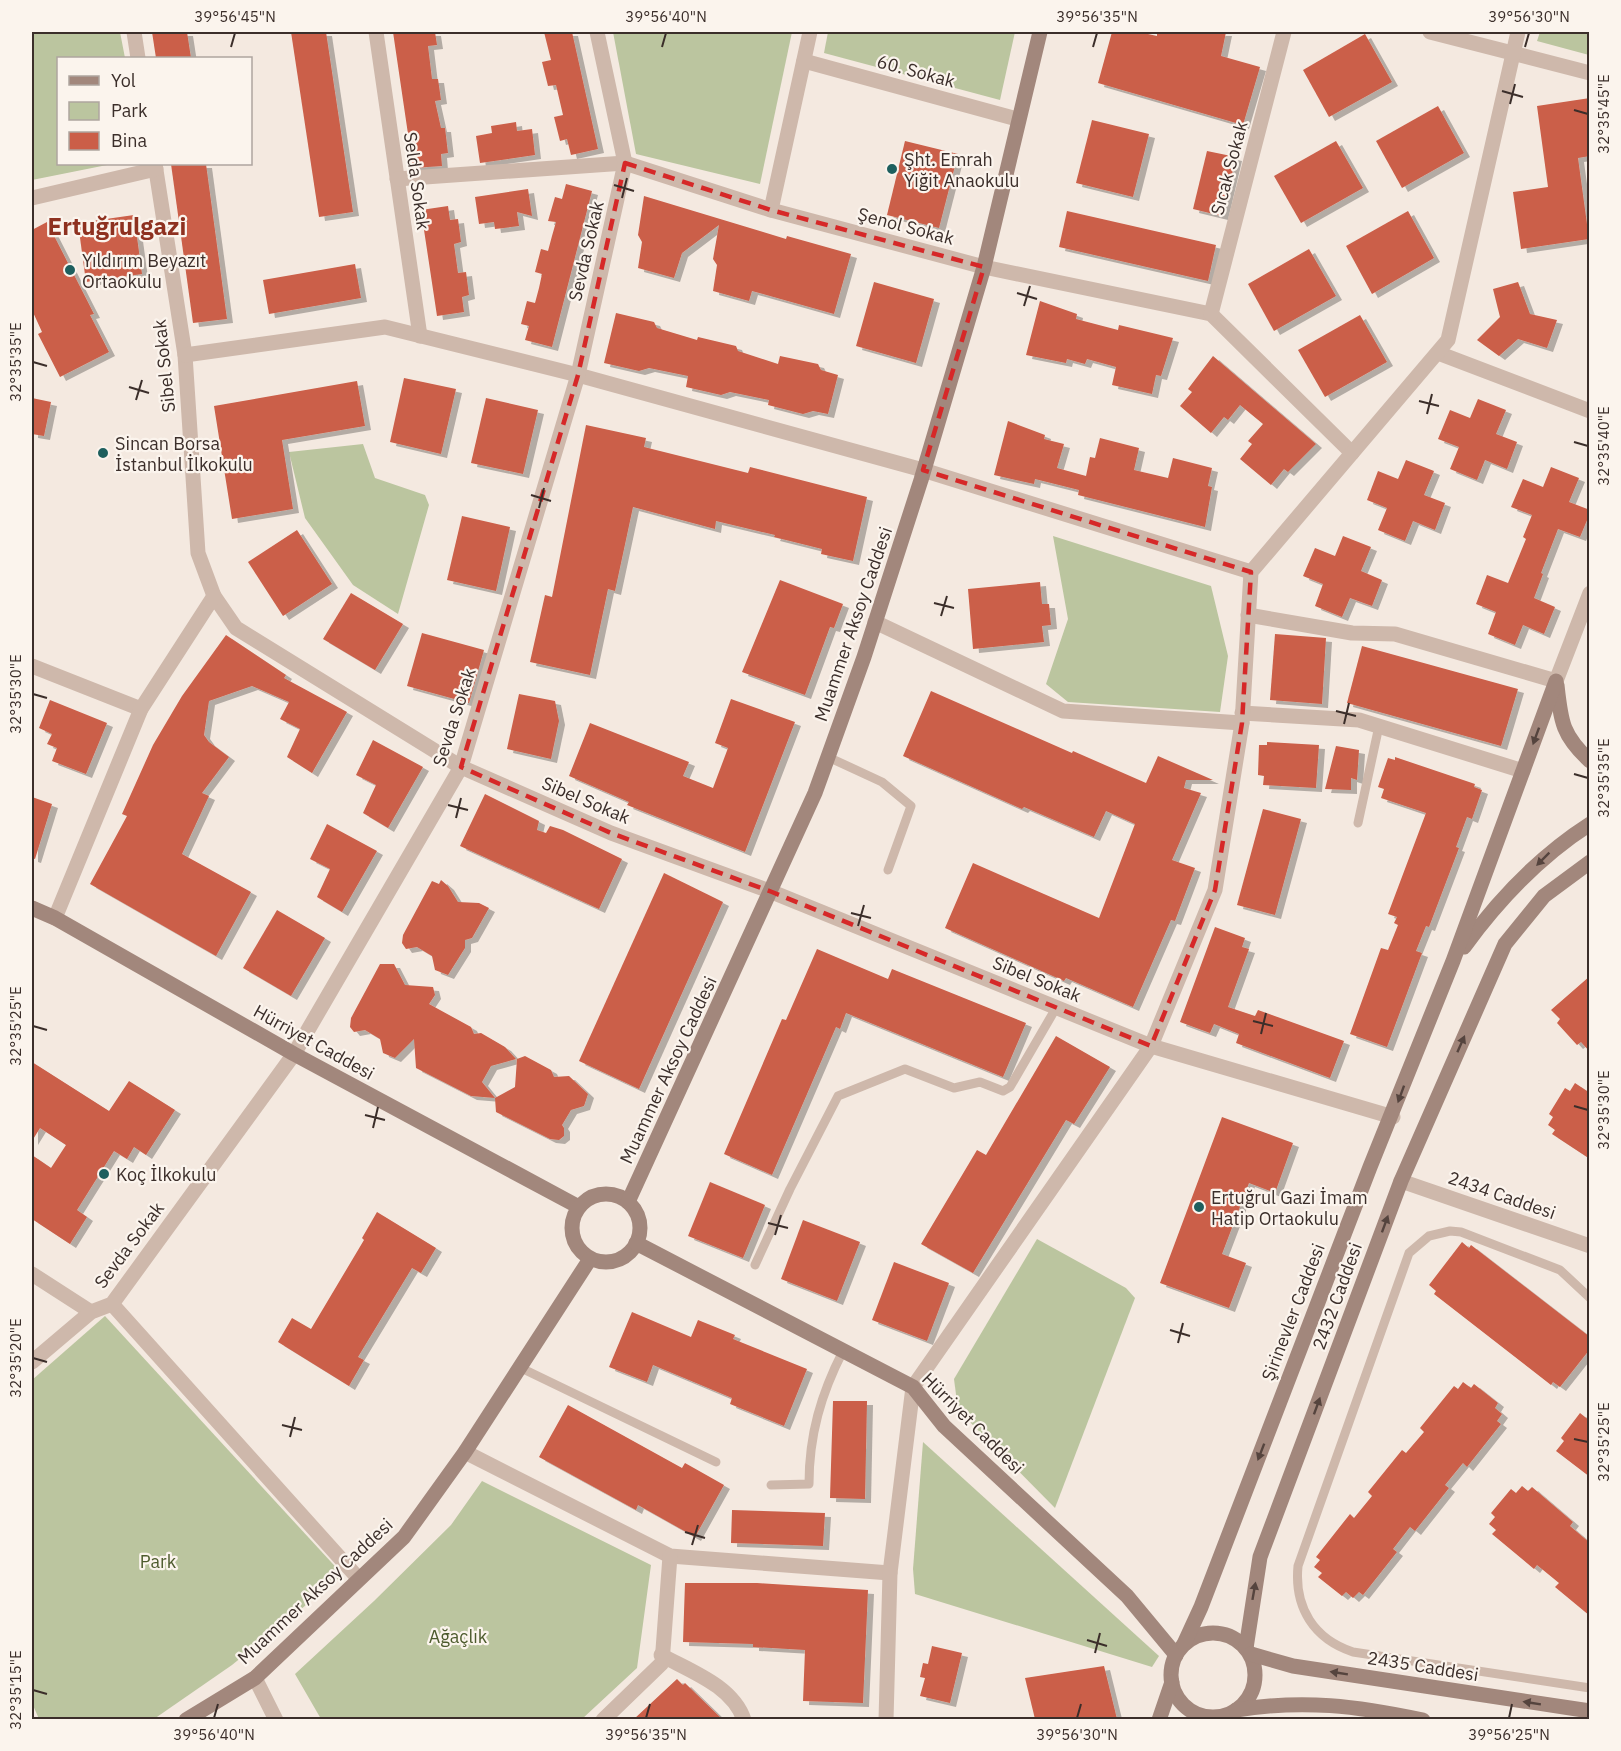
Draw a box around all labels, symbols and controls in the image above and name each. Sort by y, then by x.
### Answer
text: 39°56'45"N [194,7,276,26]
text: 39°56'40"N [625,7,707,26]
text: 39°56'35"N [1056,7,1138,26]
text: 39°56'30"N [1488,7,1570,26]
street label: 60. Sokak [874,50,958,93]
legend [57,57,252,165]
text: Yol [111,69,136,92]
text: 32°35'45"E [1594,74,1613,154]
text: Park [111,99,148,122]
street label: Sıcak Sokak [1205,118,1253,218]
text: Bina [111,129,147,152]
street label: Selda Sokak [399,131,435,232]
place label: Şht. Emrah Yiğit Anaokulu [904,148,1020,192]
marker: Şht. Emrah Yiğit Anaokulu [885,162,899,176]
street label: Sevda Sokak [563,198,609,303]
street label: Şenol Sokak [855,202,957,250]
district label: Ertuğrulgazi [48,210,186,242]
place label: Yıldırım Beyazıt Ortaokulu [82,249,206,293]
marker: Yıldırım Beyazıt Ortaokulu [63,263,77,277]
street label: Sibel Sokak [148,318,180,414]
text: 32°35'35"E [6,322,25,402]
text: 32°35'40"E [1594,406,1613,486]
place label: Sincan Borsa İstanbul İlkokulu [115,432,253,476]
marker: Sincan Borsa İstanbul İlkokulu [96,446,110,460]
street label: Muammer Aksoy Caddesi [809,524,897,724]
text: 32°35'30"E [6,654,25,734]
street label: Sevda Sokak [427,664,481,769]
one-way arrow [1531,727,1540,745]
text: 32°35'35"E [1594,738,1613,818]
street label: Sibel Sokak [538,771,634,829]
one-way arrow [1536,851,1550,865]
street label: Sibel Sokak [989,951,1085,1007]
street label: Muammer Aksoy Caddesi [614,973,722,1167]
text: 32°35'25"E [6,986,25,1066]
street label: Hürriyet Caddesi [249,999,379,1085]
one-way arrow [1457,1035,1466,1053]
text: 32°35'30"E [1594,1070,1613,1150]
one-way arrow [1395,1085,1405,1103]
place label: Koç İlkokulu [116,1163,216,1186]
street label: 2434 Caddesi [1445,1166,1559,1224]
marker: Koç İlkokulu [97,1167,111,1181]
place label: Ertuğrul Gazi İmam Hatip Ortaokulu [1211,1186,1368,1230]
street label: Sevda Sokak [89,1197,169,1293]
marker: Ertuğrul Gazi İmam Hatip Ortaokulu [1192,1200,1206,1214]
one-way arrow [1380,1214,1390,1232]
street label: 2432 Caddesi [1307,1239,1367,1353]
street label: Şirinevler Caddesi [1256,1240,1330,1384]
text: 32°35'20"E [6,1318,25,1398]
street label: Hürriyet Caddesi [917,1367,1029,1479]
one-way arrow [1312,1397,1322,1415]
text: 32°35'25"E [1594,1402,1613,1482]
one-way arrow [1256,1443,1266,1461]
street label: Muammer Aksoy Caddesi [232,1513,398,1669]
park label: Park [140,1550,177,1573]
one-way arrow [1250,1581,1259,1600]
park label: Ağaçlık [429,1625,488,1648]
street label: 2435 Caddesi [1366,1646,1480,1686]
text: 32°35'15"E [6,1650,25,1730]
one-way arrow [1329,1668,1348,1677]
one-way arrow [1522,1698,1541,1707]
text: 39°56'40"N [173,1725,255,1744]
text: 39°56'35"N [605,1725,687,1744]
text: 39°56'30"N [1036,1725,1118,1744]
text: 39°56'25"N [1468,1725,1550,1744]

